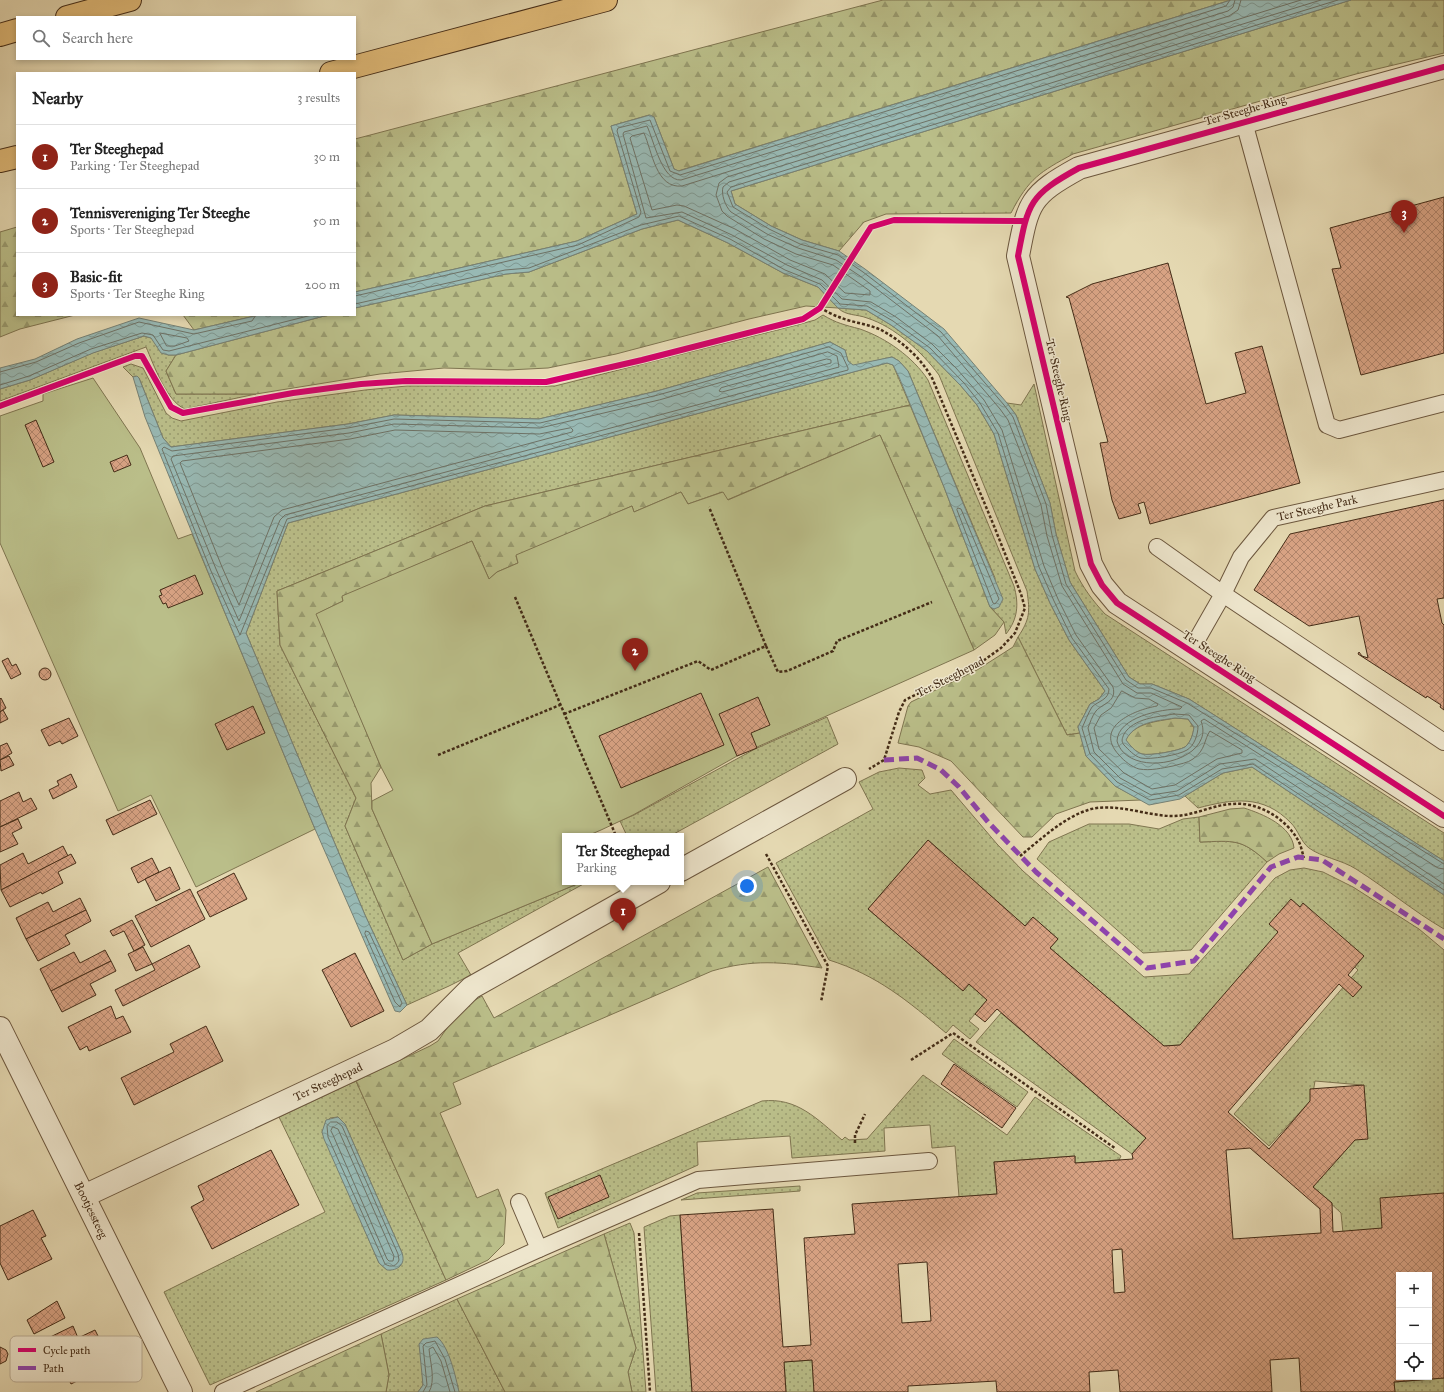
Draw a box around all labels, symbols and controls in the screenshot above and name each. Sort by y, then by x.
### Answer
search box [16,16,356,60]
icon: search [30,27,52,49]
text: Search here [62,29,133,47]
text: Nearby [32,88,83,109]
text: 3 results [297,90,340,106]
street label: Ter Steeghe Ring [1203,92,1288,129]
text: Ter Steeghepad [70,140,164,158]
text: 1 [42,149,48,165]
text: 30 m [314,149,340,165]
text: Parking · Ter Steeghepad [70,158,200,174]
pin: 3 [1391,200,1417,233]
text: Tennisvereniging Ter Steeghe [70,204,250,222]
text: 2 [42,213,48,229]
text: 50 m [313,213,340,229]
text: Sports · Ter Steeghepad [70,222,194,238]
text: Basic-fit [70,268,122,286]
text: 3 [42,277,48,293]
text: 200 m [305,277,340,293]
text: Sports · Ter Steeghe Ring [70,286,204,302]
street label: Ter Steeghe Ring [1042,337,1075,423]
street label: Ter Steeghe Park [1275,492,1359,525]
street label: Ter Steeghe Ring [1179,627,1258,686]
pin: 2 [622,638,648,671]
street label: Ter Steeghepad [913,654,987,701]
popup [562,833,684,885]
text: Ter Steeghepad [576,842,670,860]
text: Parking [576,860,616,876]
your location [737,876,757,896]
pin: 1 [610,898,636,931]
street label: Ter Steeghepad [291,1060,365,1105]
street label: Bootjessteeg [70,1180,111,1241]
map controls [1396,1272,1432,1380]
button: + [1396,1272,1432,1308]
button: − [1396,1308,1432,1344]
legend [10,1336,142,1382]
text: Cycle path [43,1344,90,1357]
button: locate [1396,1344,1432,1380]
text: Path [43,1362,64,1375]

